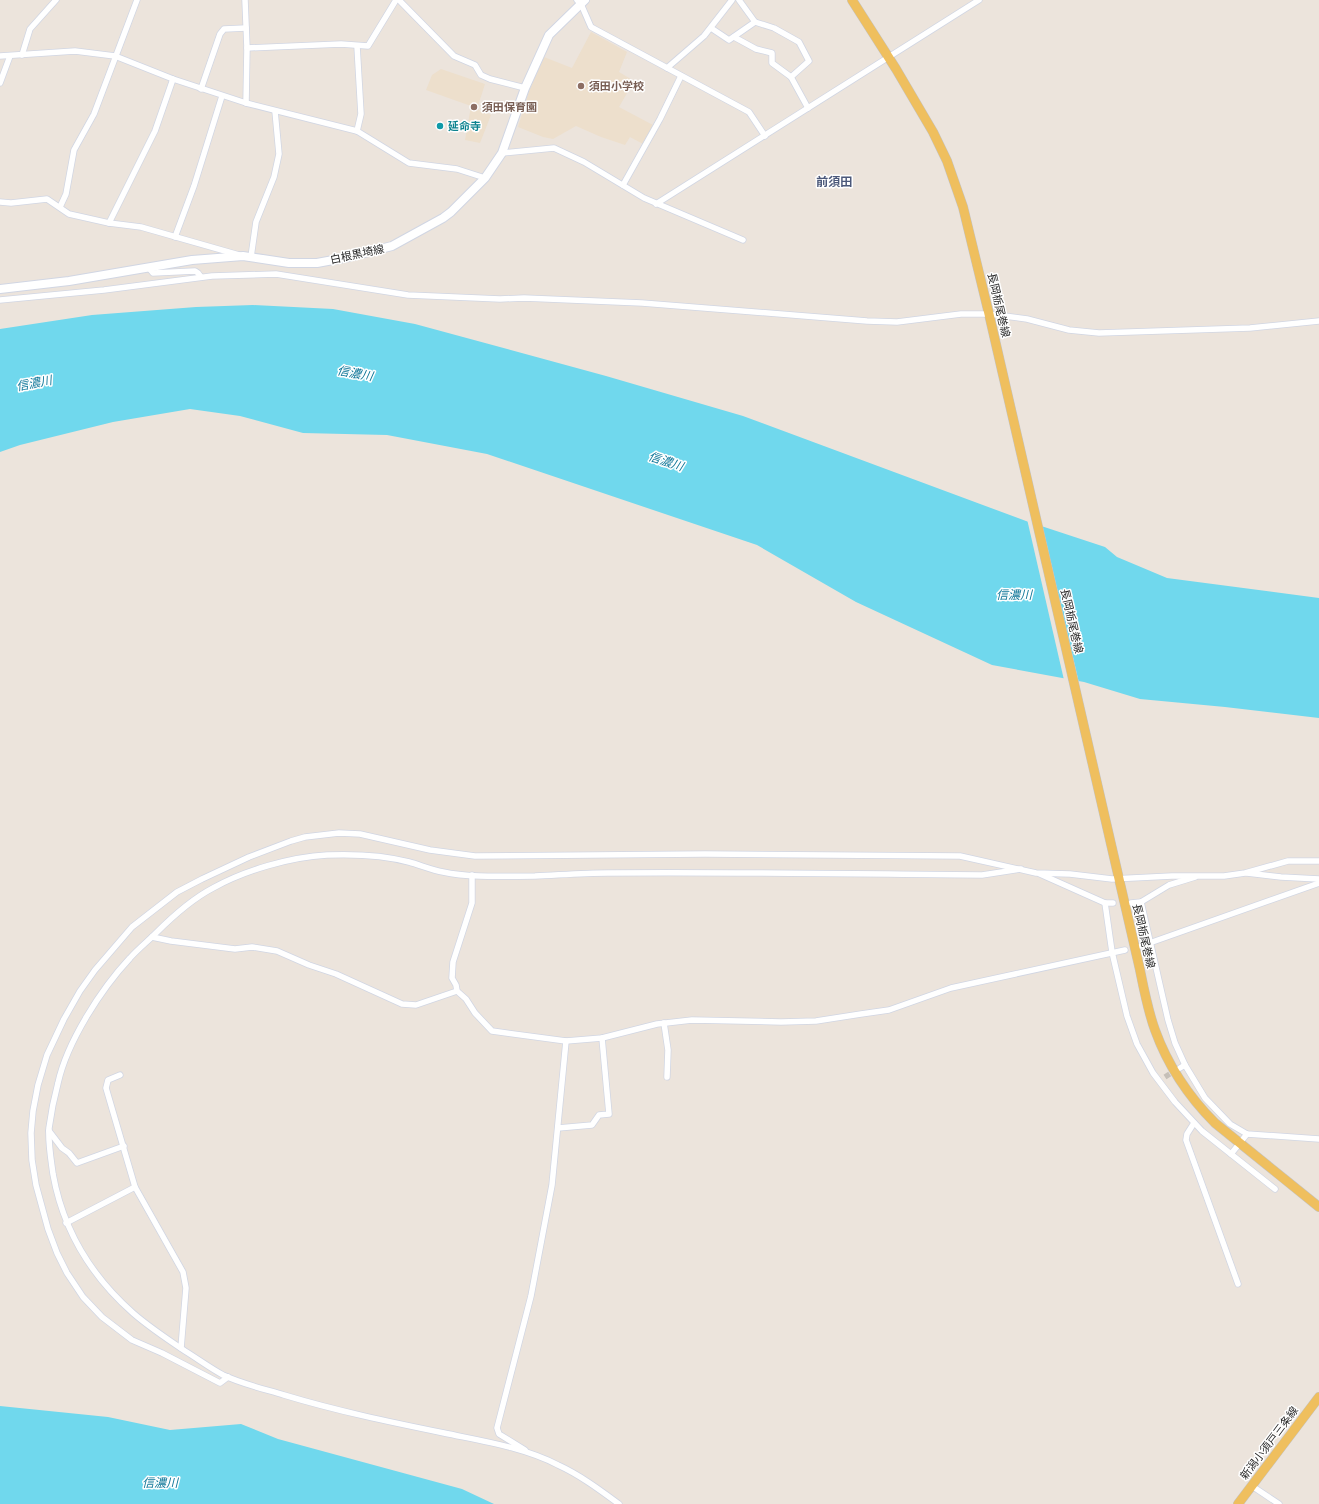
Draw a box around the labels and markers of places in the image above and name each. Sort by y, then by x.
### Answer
place label: 須田小学校 [589,80,644,92]
marker: 須田小学校 [576,81,586,91]
place label: 須田保育園 [482,101,537,113]
marker: 須田保育園 [469,102,479,112]
place label: 延命寺 [448,120,481,132]
marker: 延命寺 [435,121,445,131]

